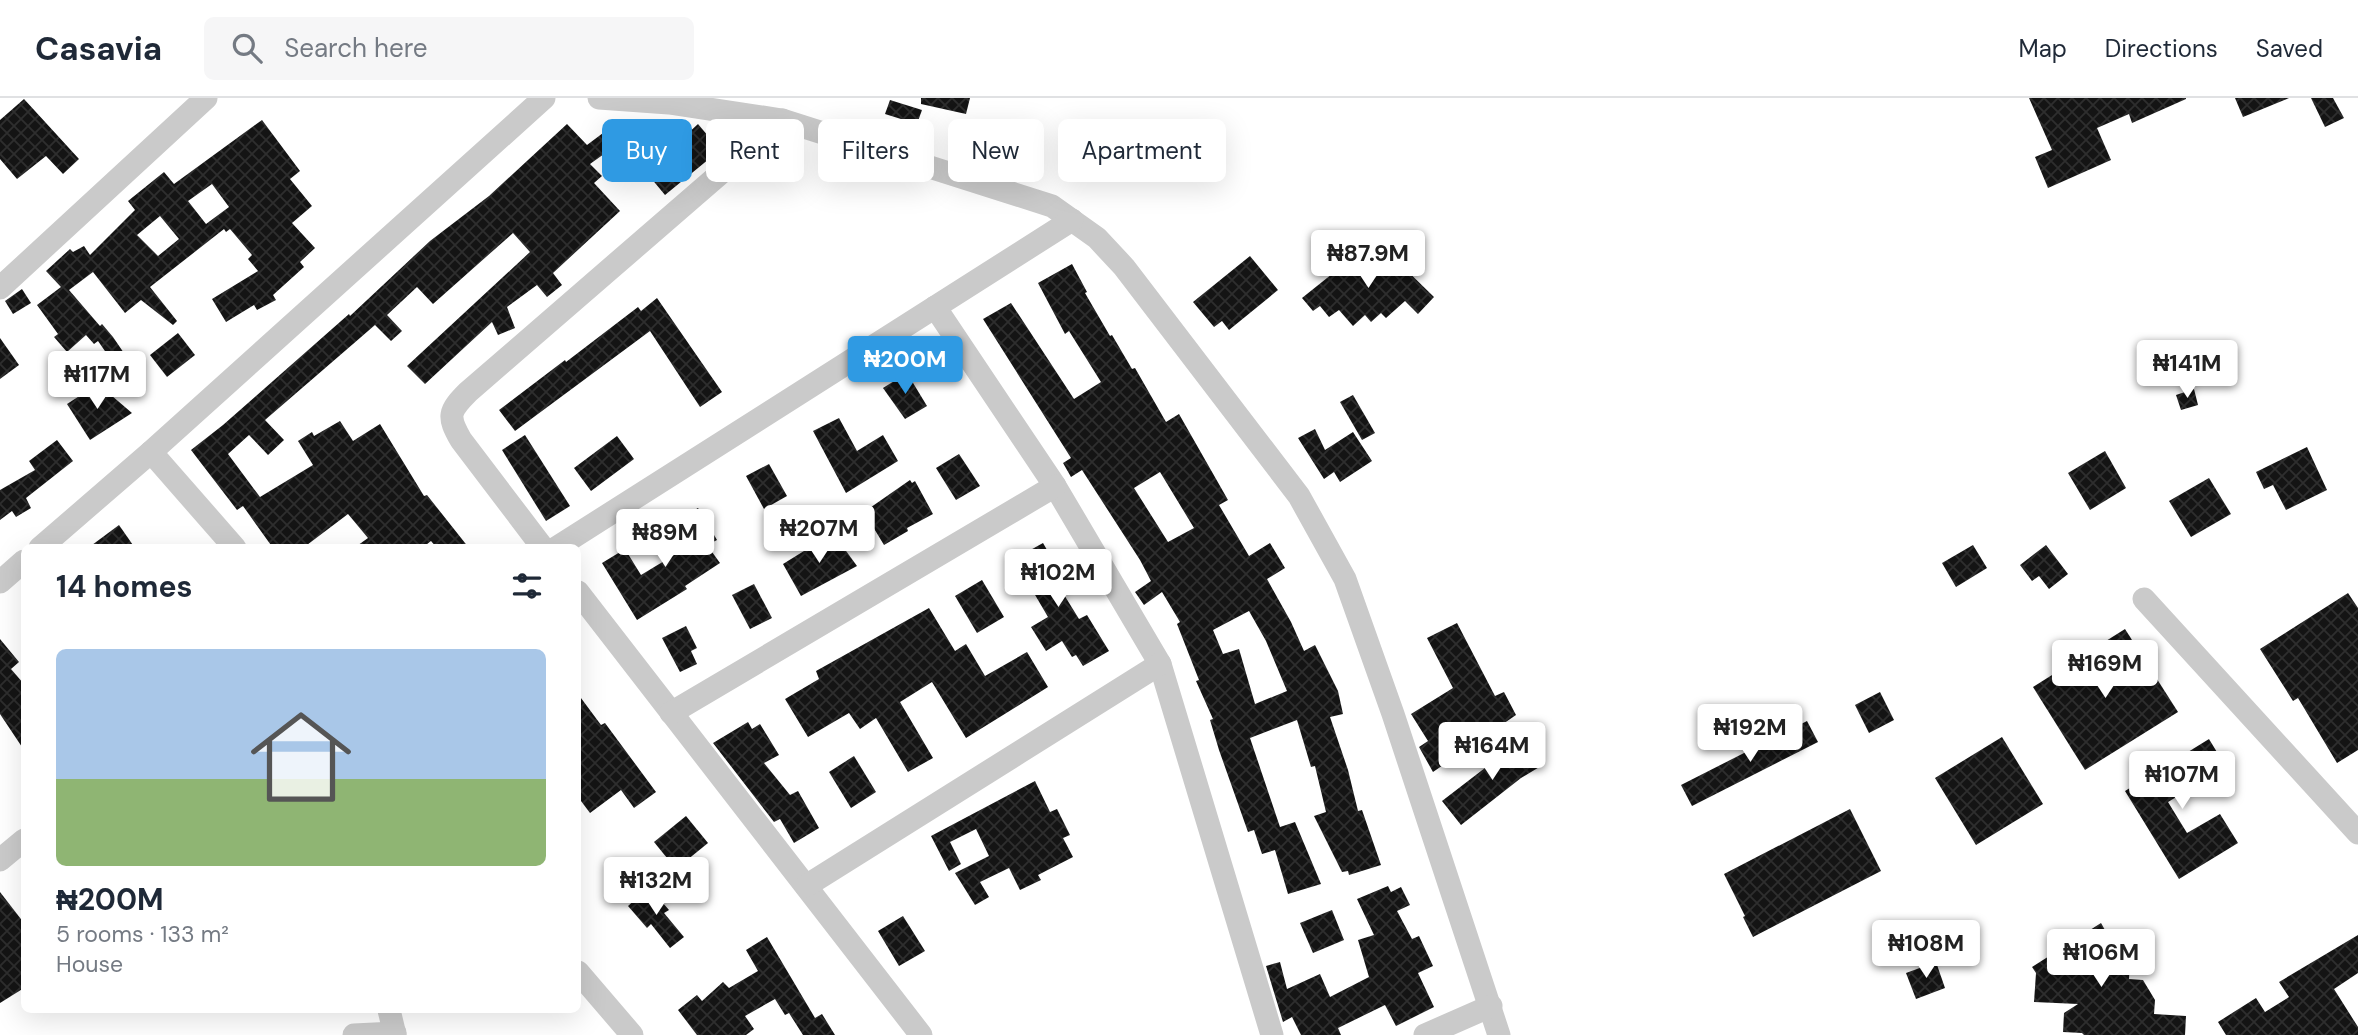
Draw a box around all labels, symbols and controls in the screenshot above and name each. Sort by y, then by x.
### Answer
search box [204,17,694,80]
text: Casavia [35,27,162,70]
icon: search [228,29,266,67]
text: Search here [284,31,428,65]
text: Map [2019,33,2067,64]
text: Directions [2105,33,2218,64]
text: Saved [2256,33,2323,64]
chip: Buy [602,119,692,182]
chip: Rent [706,119,804,182]
chip: Filters [818,119,934,182]
chip: New [948,119,1044,182]
chip: Apartment [1058,119,1226,182]
pin: ₦87.9M [1311,230,1425,290]
text: ₦87.9M [1327,238,1409,268]
pin: ₦200M [856,336,954,396]
pin: ₦141M [2138,341,2236,400]
text: ₦200M [864,344,946,374]
text: ₦141M [2153,348,2221,378]
pin: ₦117M [48,352,146,411]
text: ₦117M [64,359,130,389]
pin: ₦207M [770,505,868,565]
pin: ₦89M [624,510,706,569]
text: ₦207M [780,513,858,543]
text: ₦89M [632,517,698,547]
pin: ₦102M [1009,550,1107,609]
text: ₦102M [1021,557,1095,587]
text: 14 homes [56,567,193,606]
icon: filters [508,567,546,605]
pin: ₦169M [2056,640,2154,700]
text: ₦169M [2068,648,2142,678]
icon: home [238,694,364,820]
pin: ₦192M [1701,704,1799,764]
text: ₦192M [1713,712,1787,742]
pin: ₦164M [1443,722,1541,782]
text: ₦164M [1455,730,1529,760]
pin: ₦107M [2133,752,2231,811]
text: ₦107M [2145,759,2219,789]
pin: ₦132M [607,858,705,917]
text: ₦132M [620,865,692,895]
text: ₦200M [56,880,164,919]
text: 5 rooms · 133 m² [56,919,229,949]
pin: ₦108M [1877,920,1975,980]
text: ₦108M [1888,928,1964,958]
pin: ₦106M [2052,930,2150,989]
text: ₦106M [2063,937,2139,967]
text: House [56,949,123,979]

